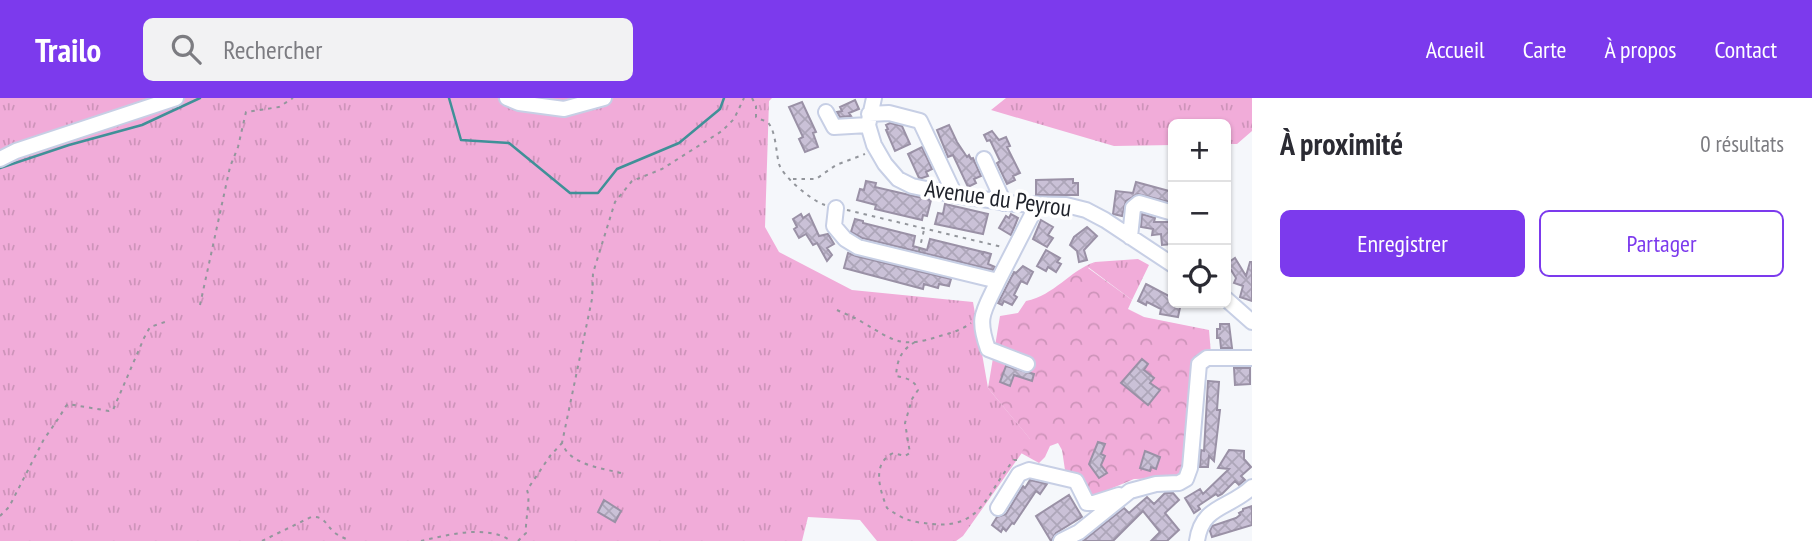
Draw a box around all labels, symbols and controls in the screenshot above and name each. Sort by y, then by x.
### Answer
search box [143,18,633,81]
text: Trailo [35,28,101,71]
icon: search [167,30,205,68]
text: Rechercher [223,33,322,66]
text: Accueil [1426,34,1485,65]
text: Carte [1523,34,1566,65]
text: À propos [1604,34,1676,65]
text: Contact [1714,34,1777,65]
map controls [1168,119,1231,308]
button: + [1168,119,1231,182]
text: À proximité [1280,124,1403,163]
text: 0 résultats [1700,129,1784,158]
street label: Avenue du Peyrou [923,172,1073,224]
button: − [1168,182,1231,245]
button: Enregistrer [1280,210,1525,277]
button: Partager [1539,210,1784,277]
button: locate [1168,245,1231,308]

